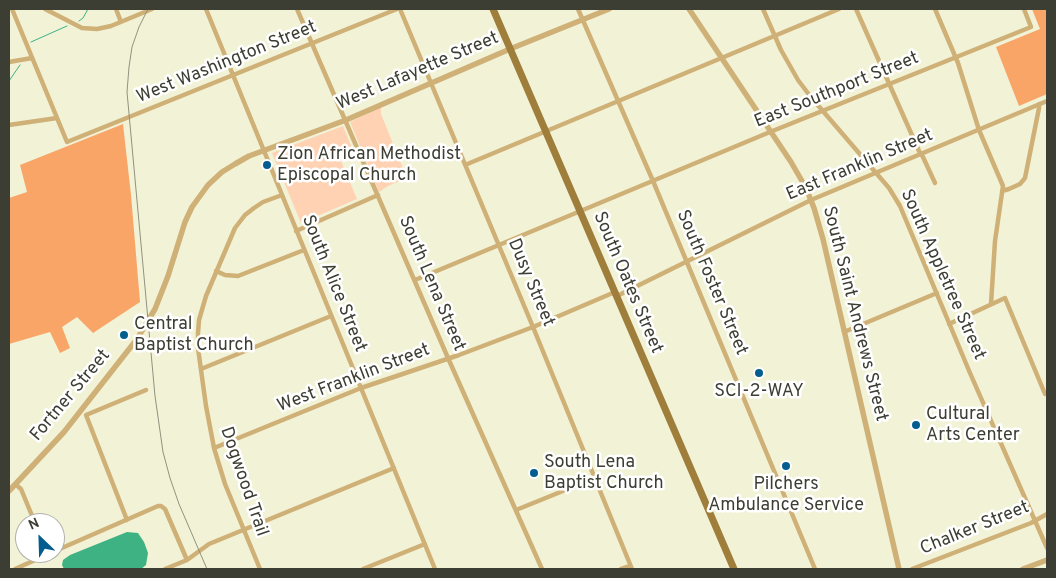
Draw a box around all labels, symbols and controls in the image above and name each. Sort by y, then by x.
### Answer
street label: West Washington Street [134,17,320,109]
street label: West Lafayette Street [334,28,502,116]
street label: East Southport Street [752,48,922,134]
street label: East Franklin Street [783,125,937,207]
place label: Zion African Methodist Episcopal Church [277,144,461,186]
marker: Zion African Methodist Episcopal Church [261,159,273,171]
street label: South Appletree Street [895,186,989,364]
street label: South Saint Andrews Street [817,204,891,424]
street label: South Foster Street [671,207,751,359]
street label: South Oates Street [587,209,667,357]
street label: South Alice Street [296,212,370,356]
street label: South Lena Street [393,213,469,355]
street label: Dusy Street [502,236,558,330]
place label: Central Baptist Church [134,314,254,356]
marker: Central Baptist Church [118,329,130,341]
street label: West Franklin Street [275,340,433,418]
street label: Fortner Street [26,346,116,446]
marker: SCI-2-WAY [753,367,765,379]
place label: SCI-2-WAY [714,381,804,403]
place label: Cultural Arts Center [926,404,1020,446]
marker: Cultural Arts Center [910,419,922,431]
street label: Dogwood Trail [214,424,272,540]
place label: South Lena Baptist Church [544,452,664,494]
marker: Pilchers Ambulance Service [780,460,792,472]
marker: South Lena Baptist Church [528,467,540,479]
place label: Pilchers Ambulance Service [708,474,864,516]
street label: Chalker Street [917,497,1033,561]
north arrow [15,513,65,563]
text: N [26,515,42,535]

